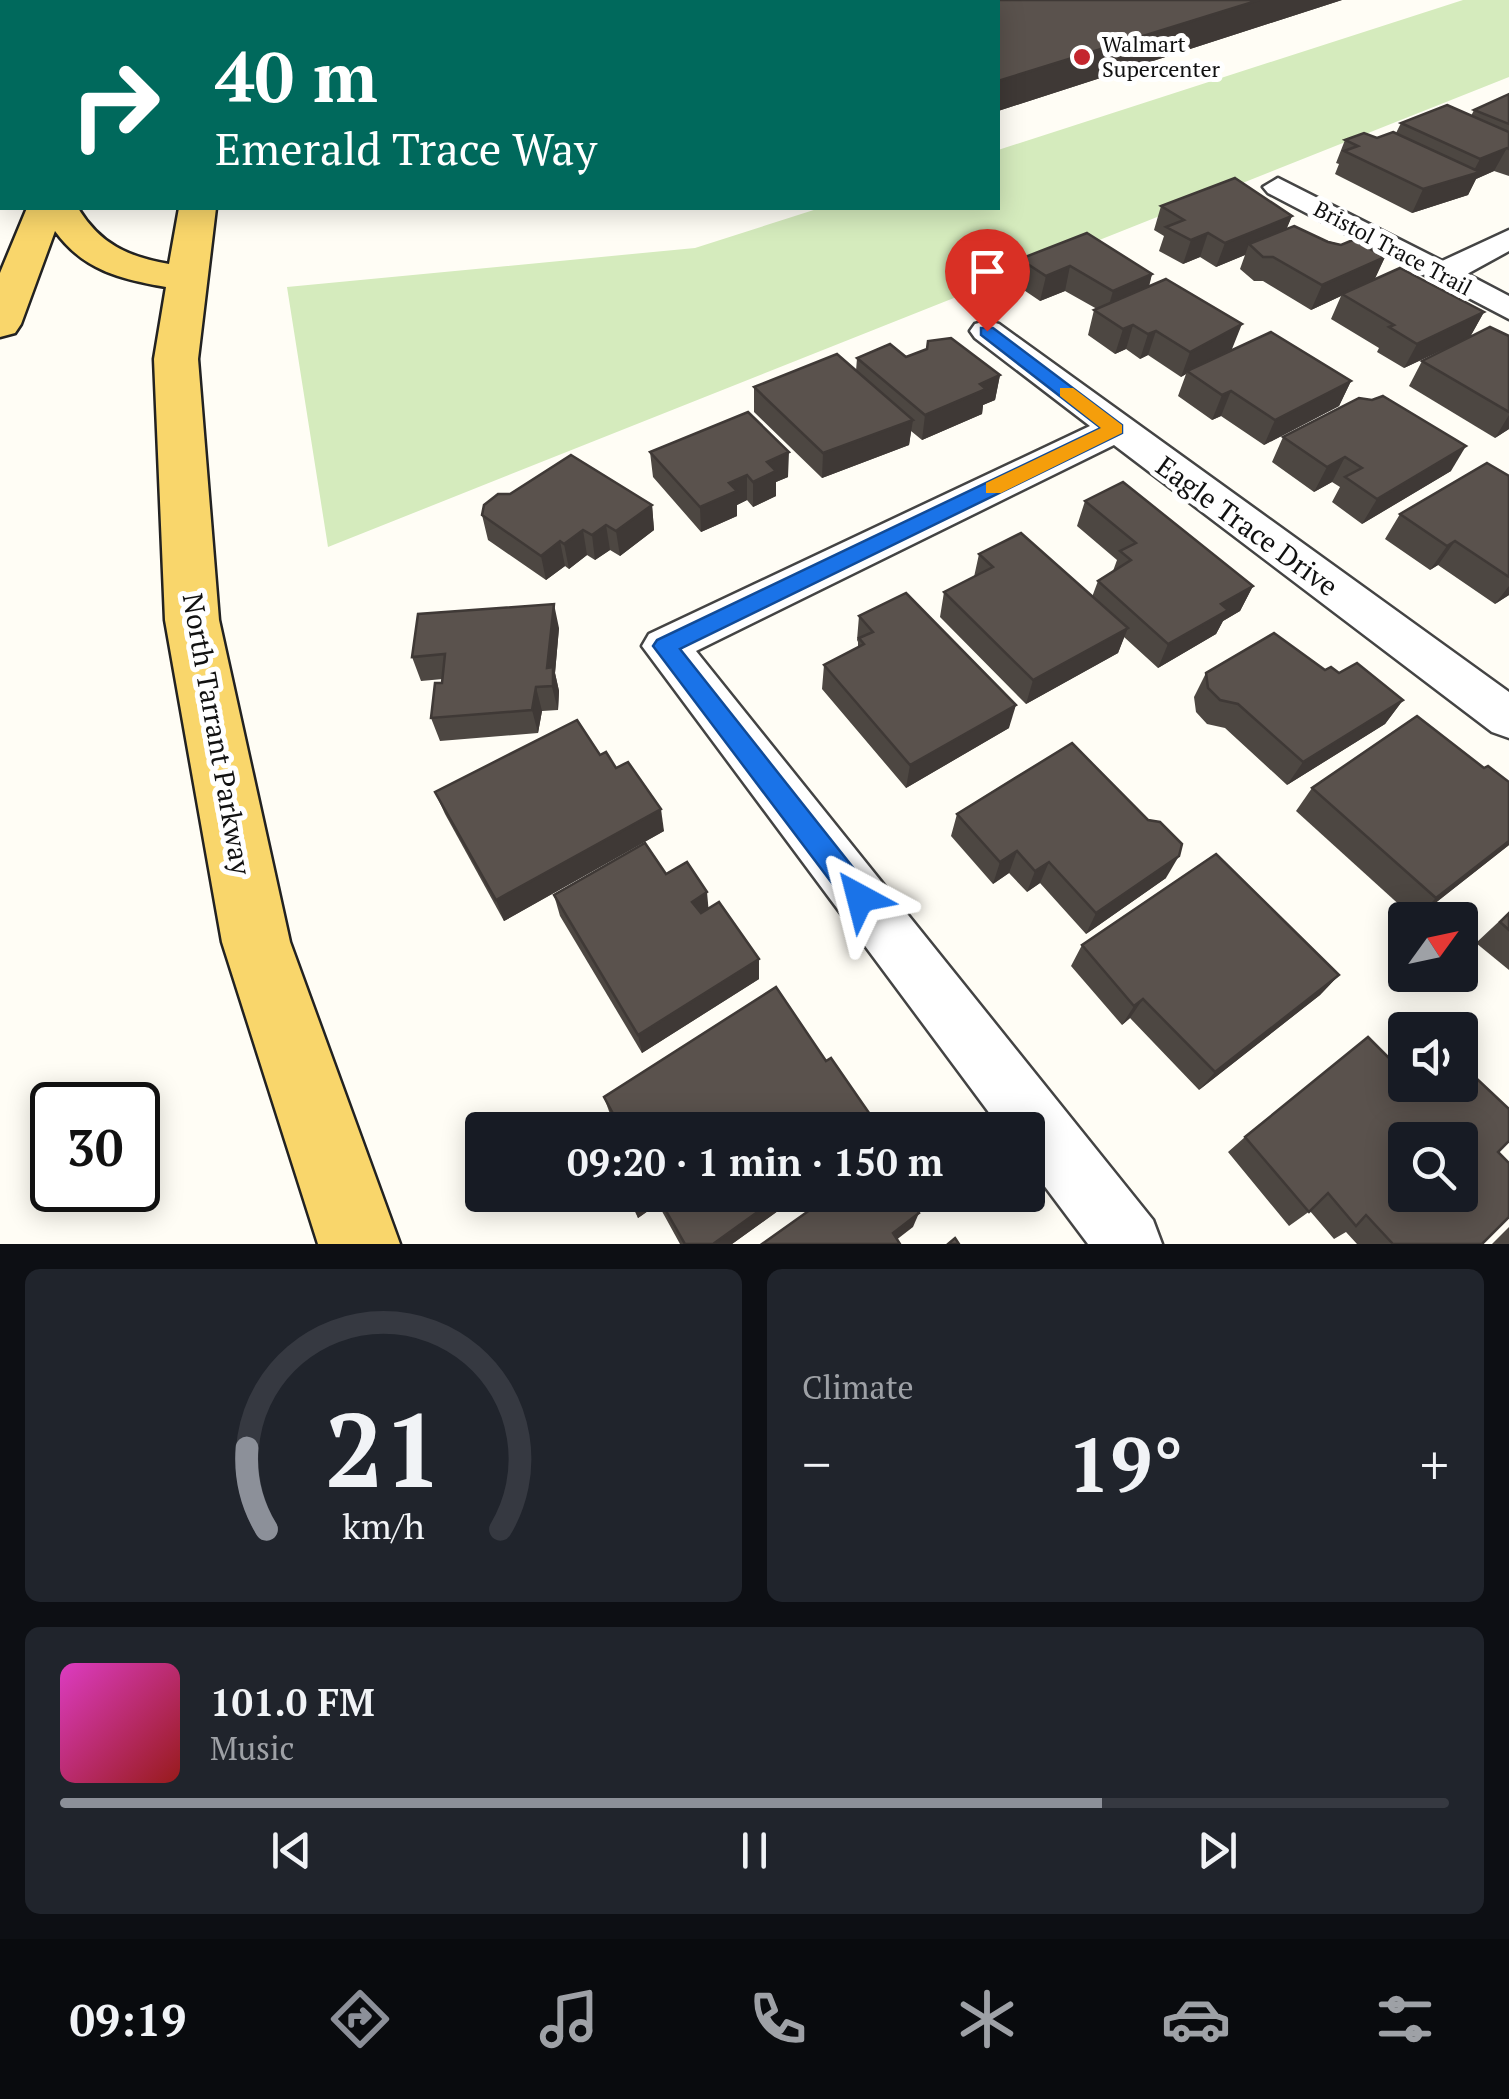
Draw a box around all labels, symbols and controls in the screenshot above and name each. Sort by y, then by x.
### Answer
text: 40 m [215,29,378,122]
place label: Walmart Supercenter [1102,29,1221,83]
icon: right [50,40,180,170]
marker: Walmart Supercenter [1071,46,1093,68]
text: Emerald Trace Way [215,118,597,178]
street label: Bristol Trace Trail [1309,194,1477,301]
pin [945,229,1030,332]
icon: arrive [960,244,1015,299]
street label: Eagle Trace Drive [1149,447,1346,604]
street label: North Tarrant Parkway [175,590,261,878]
position arrow [808,846,912,950]
north arrow [1388,902,1478,992]
map controls [1388,902,1478,1212]
button: sound [1388,1012,1478,1102]
speed limit sign: 30 [30,1082,160,1212]
button: search [1388,1122,1478,1212]
text: 09:20 · 1 min · 150 m [567,1137,943,1187]
text: Climate [802,1366,914,1408]
text: 21 [325,1379,442,1517]
text: 19° [1068,1414,1183,1513]
text: − [802,1427,831,1500]
text: + [1420,1427,1449,1500]
text: km/h [342,1502,425,1549]
text: 101.0 FM [210,1677,375,1727]
text: Music [210,1727,295,1769]
icon: previous [264,1823,319,1878]
icon: pause [727,1823,782,1878]
icon: next [1190,1823,1245,1878]
icon: directions [325,1984,395,2054]
icon: music [534,1984,604,2054]
icon: phone [743,1984,813,2054]
icon: climate [952,1984,1022,2054]
icon: car [1161,1984,1231,2054]
icon: filters [1370,1984,1440,2054]
text: 09:19 [69,1989,187,2049]

